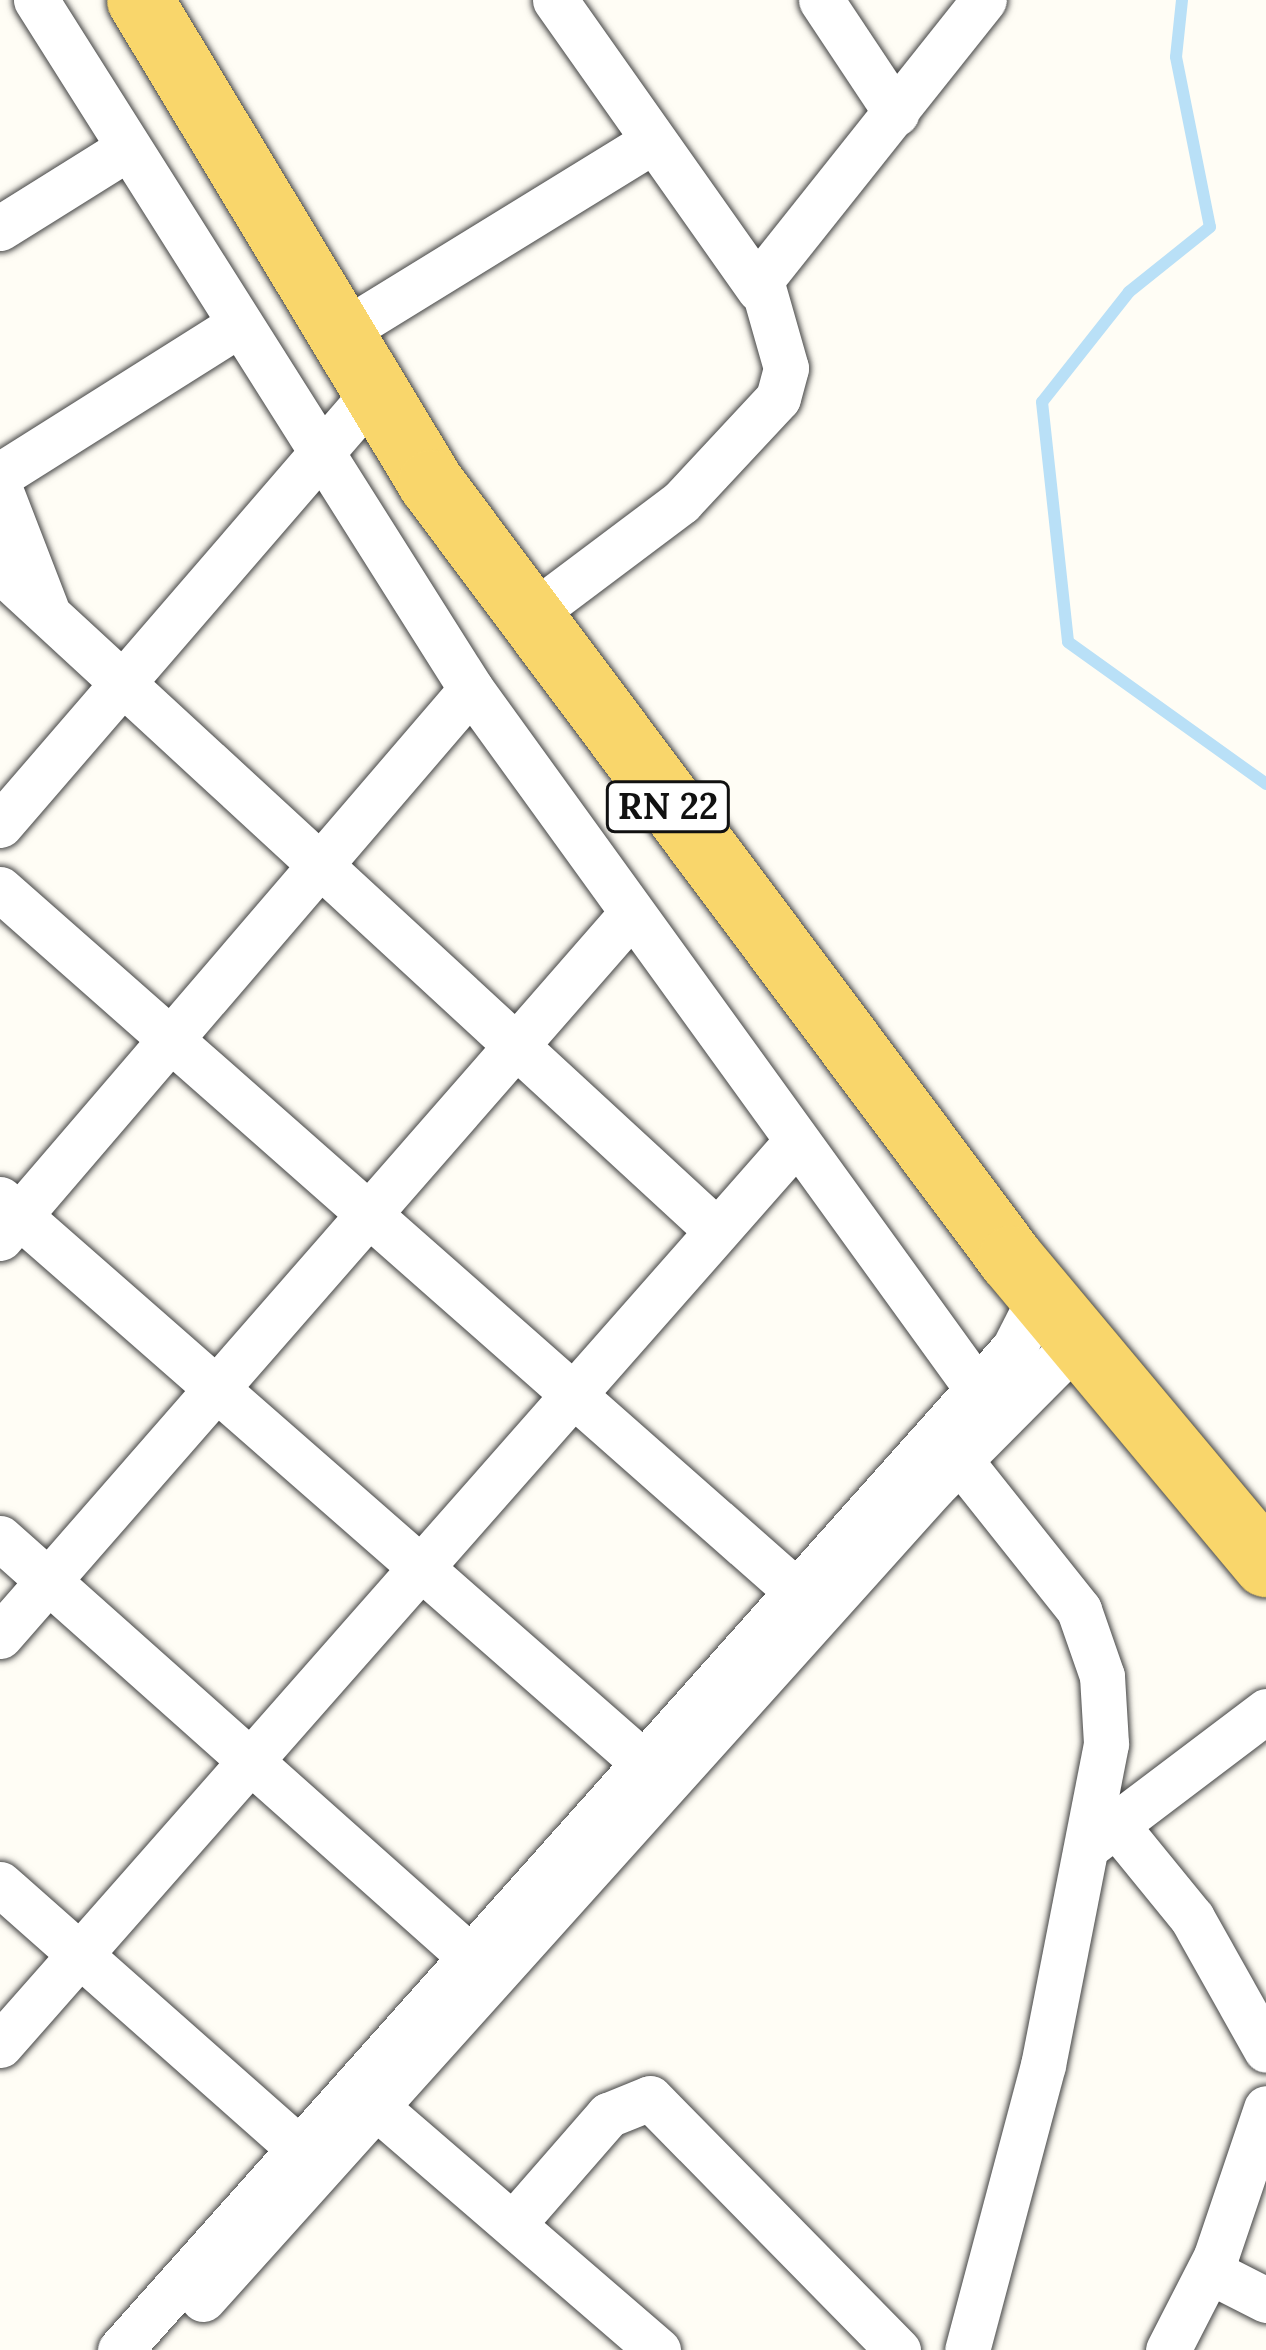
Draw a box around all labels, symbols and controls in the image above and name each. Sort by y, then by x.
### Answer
road number: RN 22 [605,777,731,837]

